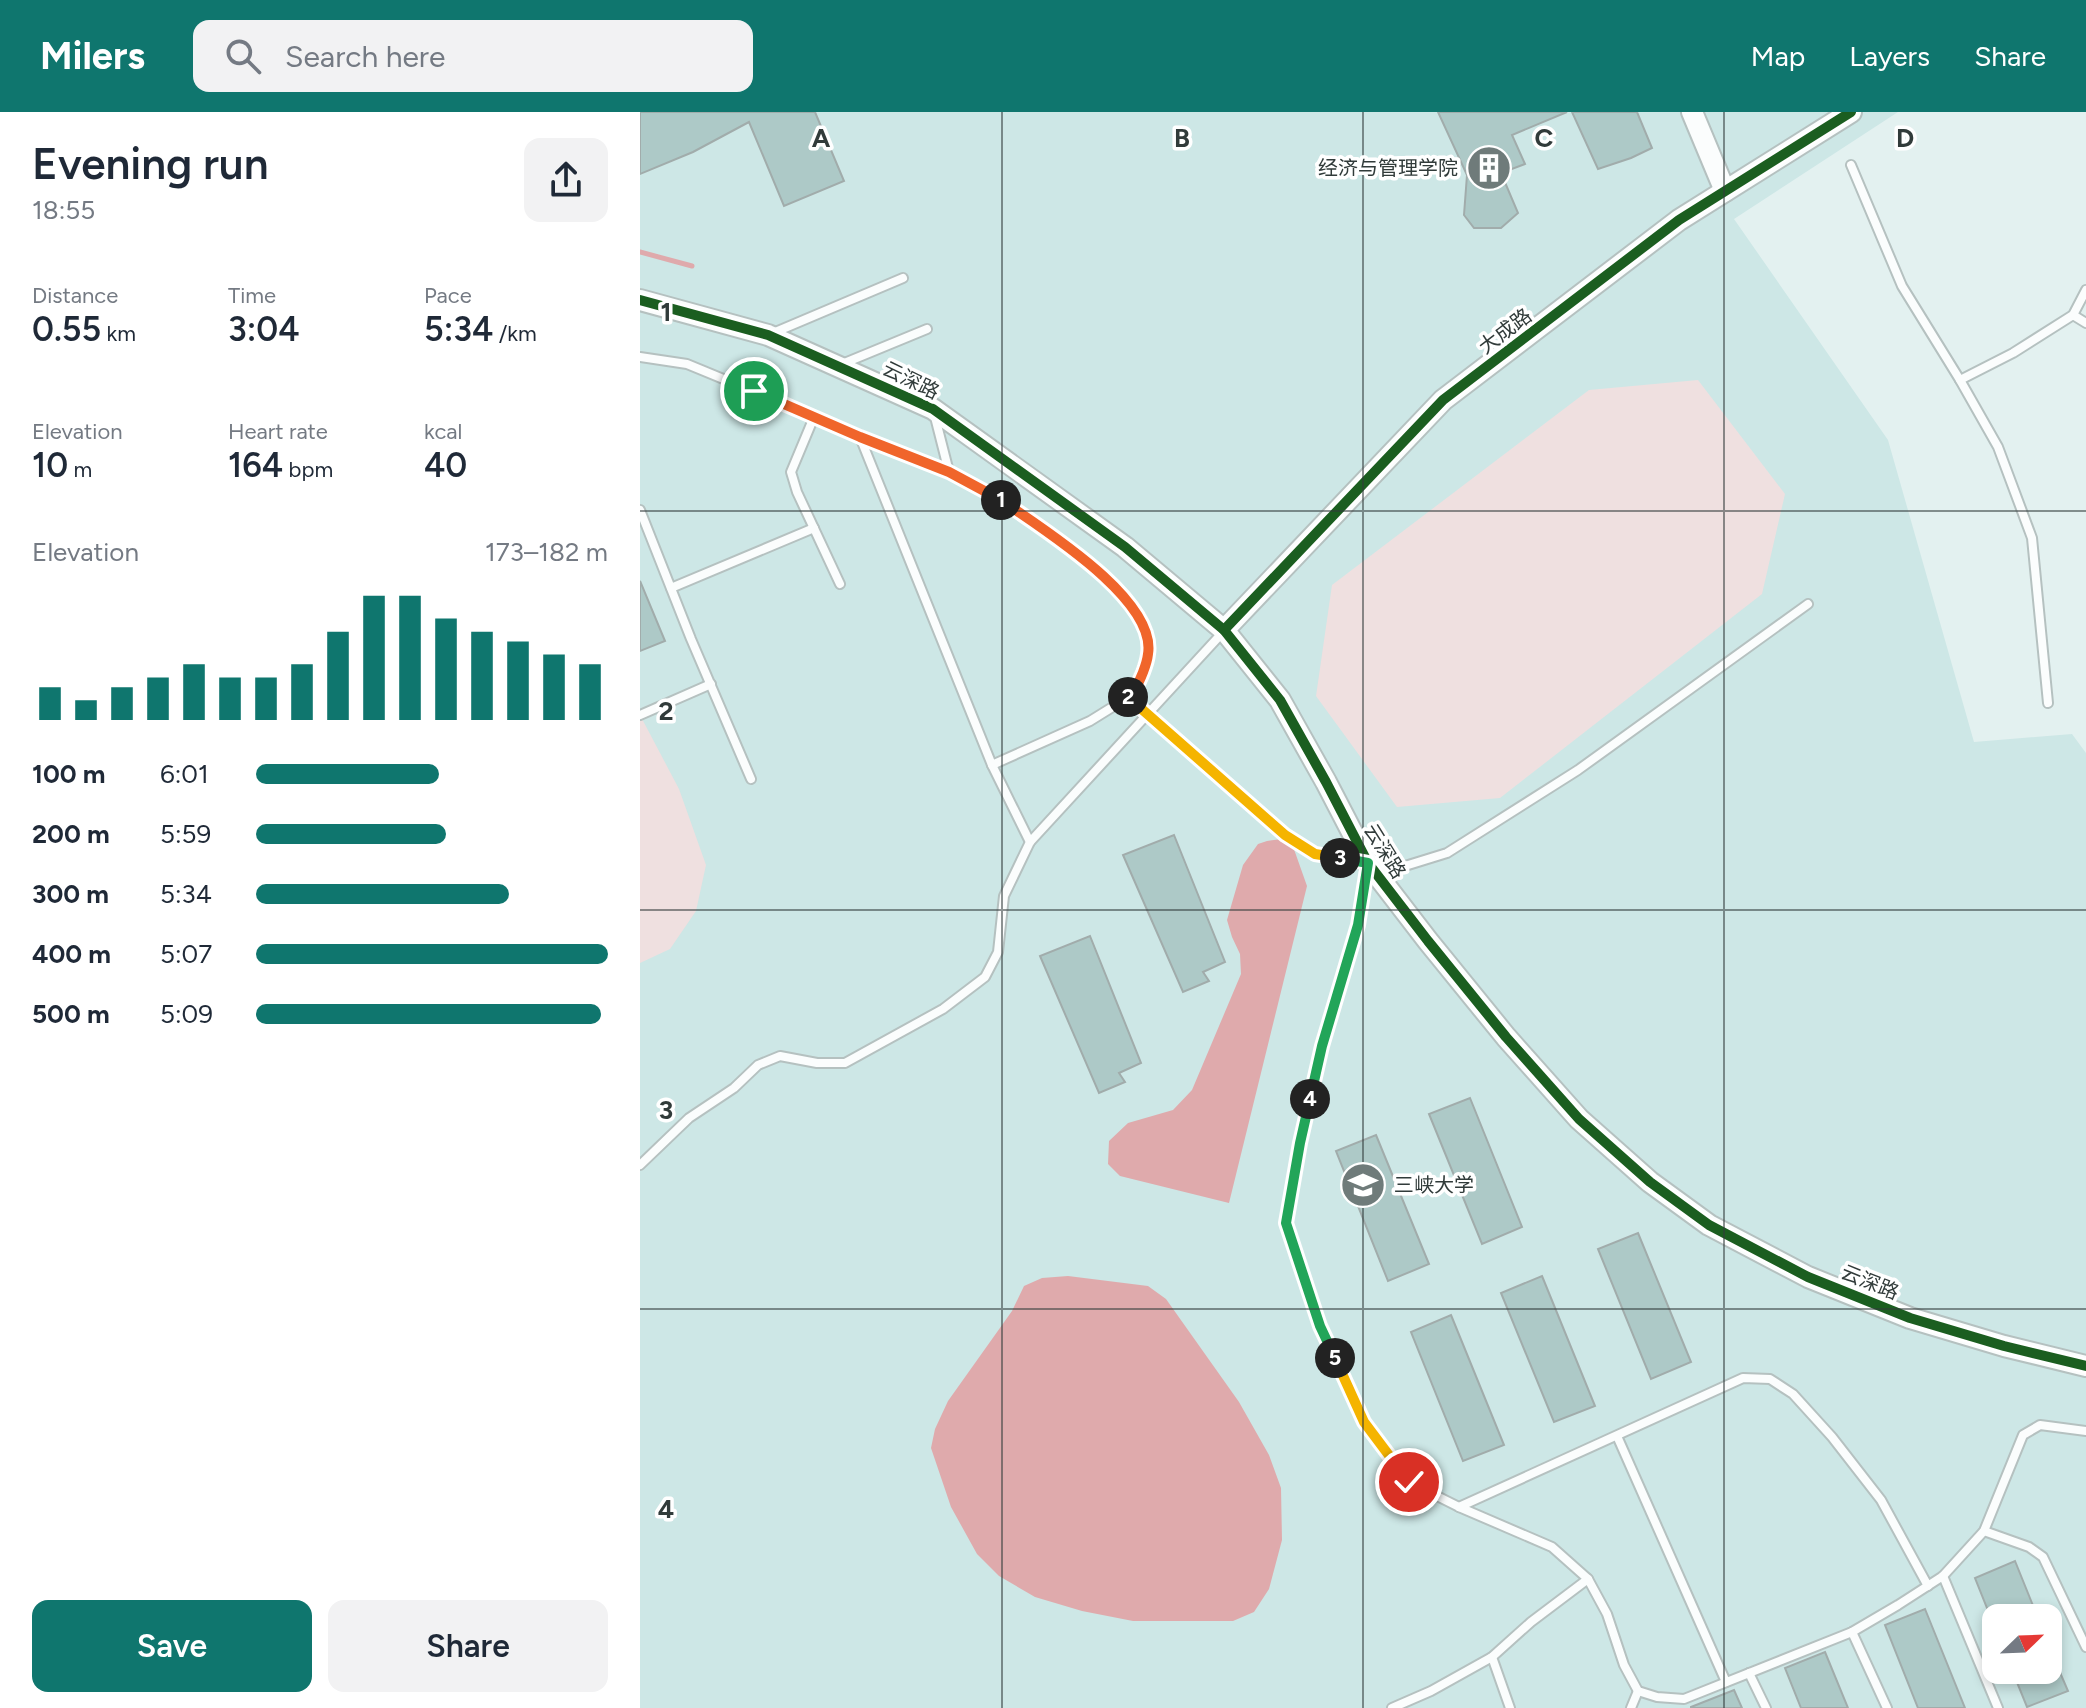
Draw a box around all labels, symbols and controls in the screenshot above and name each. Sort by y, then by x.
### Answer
search box [193,20,753,92]
text: Milers [40,33,145,79]
icon: search [221,34,265,78]
text: Search here [285,38,445,75]
text: Map [1751,39,1805,73]
text: Layers [1849,39,1930,73]
text: Share [1974,39,2046,73]
text: A [812,122,831,154]
text: B [1174,122,1190,154]
text: C [1535,122,1554,154]
text: D [1896,122,1914,154]
text: Evening run [32,137,269,190]
button: share [524,138,608,222]
building icon: 经济与管理学院 [1465,144,1513,192]
place label: 经济与管理学院 [1318,156,1458,180]
text: 18:55 [32,194,95,226]
text: Distance [32,282,118,309]
text: Time [228,282,276,309]
text: Pace [424,282,472,309]
text: 1 [661,296,671,328]
street label: 大成路 [1474,303,1536,359]
text: 0.55 [32,309,101,350]
text: 3:04 [228,309,300,350]
text: 5:34 [424,309,493,350]
text: km [101,320,136,347]
text: /km [493,320,537,347]
street label: 云深路 [879,356,943,404]
pin [720,357,788,425]
icon: arrive [732,369,776,413]
text: Elevation [32,418,122,445]
text: Heart rate [228,418,328,445]
text: kcal [424,418,462,445]
text: 10 [32,445,68,486]
text: 164 [228,445,283,486]
text: 40 [424,445,467,486]
text: m [68,456,92,483]
text: bpm [283,456,333,483]
pin: 1 [981,480,1021,520]
text: 1 [996,486,1006,513]
text: Elevation [32,536,139,568]
text: 173–182 m [485,536,608,568]
pin: 2 [1108,677,1148,717]
text: 2 [1122,683,1134,710]
text: 2 [658,695,674,727]
text: 100 m [32,758,106,790]
text: 6:01 [160,758,209,790]
text: 200 m [32,818,110,850]
text: 5:59 [160,818,211,850]
street label: 云深路 [1359,819,1411,883]
pin: 3 [1320,838,1360,878]
text: 3 [1334,844,1346,871]
text: 300 m [32,878,109,910]
text: 5:34 [160,878,212,910]
text: 400 m [32,938,111,970]
text: 5:07 [160,938,212,970]
text: 500 m [32,998,110,1030]
text: 5:09 [160,998,213,1030]
pin: 4 [1290,1079,1330,1119]
text: 4 [1303,1085,1317,1112]
text: 3 [659,1094,673,1126]
school or university icon: 三峡大学 [1339,1161,1387,1209]
place label: 三峡大学 [1394,1173,1474,1197]
street label: 云深路 [1838,1260,1902,1304]
pin: 5 [1315,1338,1355,1378]
text: 5 [1329,1344,1341,1371]
pin [1375,1448,1443,1516]
icon: check [1387,1460,1431,1504]
text: 4 [658,1493,674,1525]
button: Save [32,1600,312,1692]
button: Share [328,1600,608,1692]
north arrow [1982,1604,2062,1684]
map controls [1982,1604,2062,1684]

